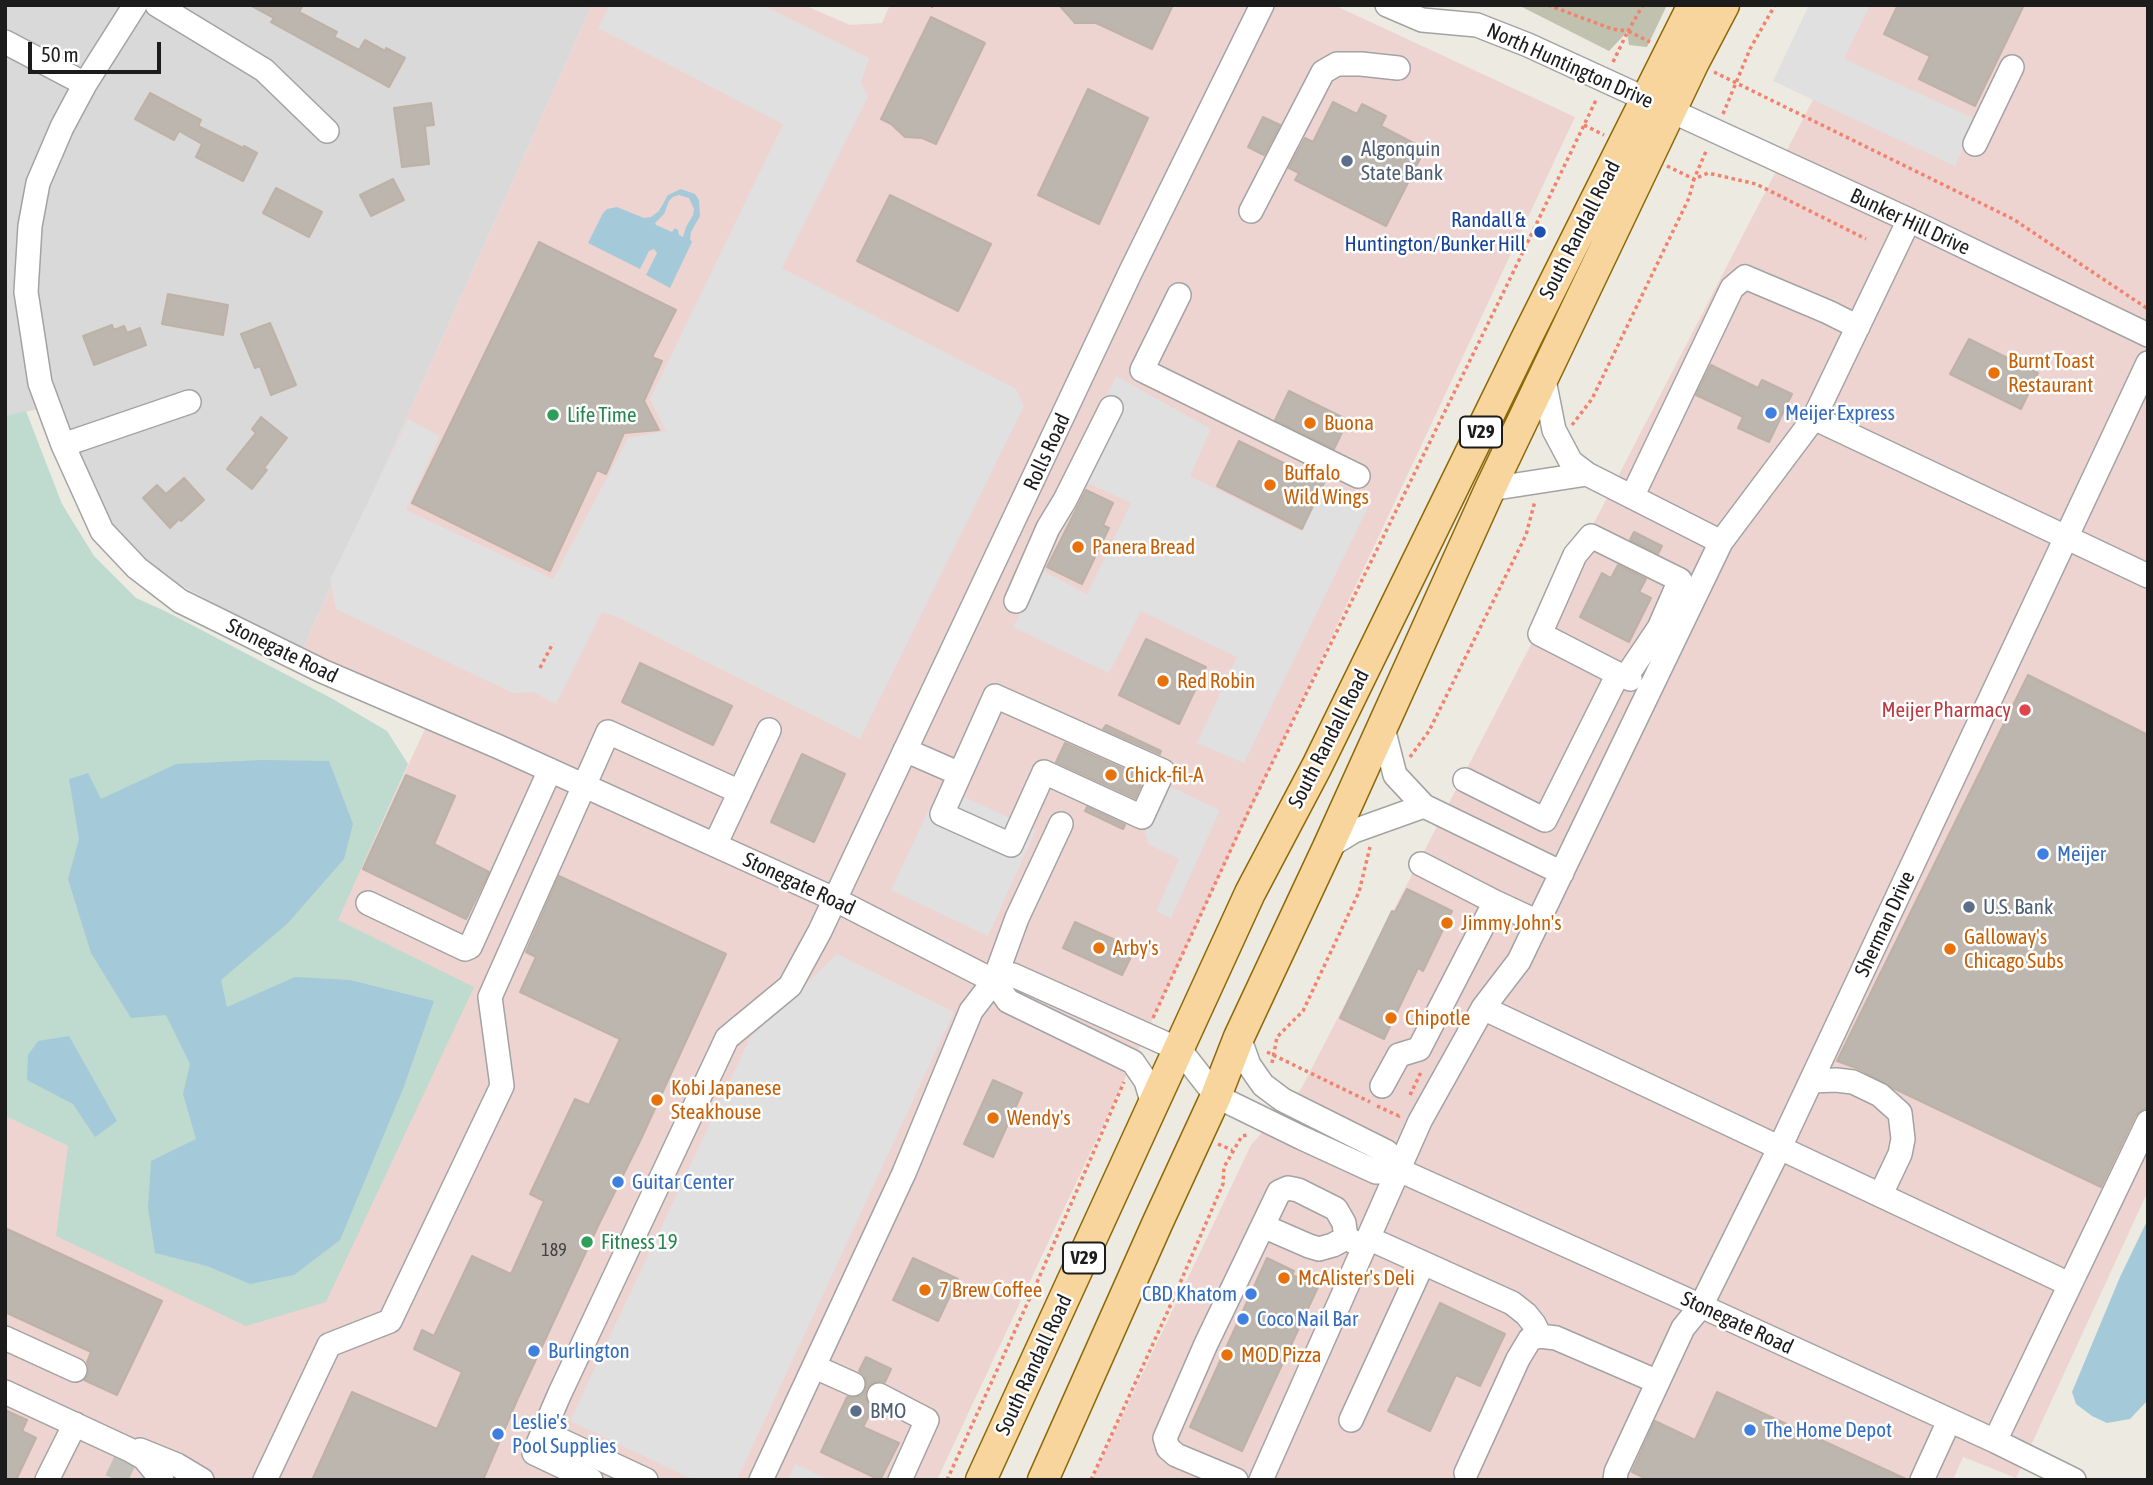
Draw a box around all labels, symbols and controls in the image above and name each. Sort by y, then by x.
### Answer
street label: North Huntington Drive [1483,18,1657,114]
scale bar [32,28,164,72]
text: 50 m [41,42,79,66]
place label: Algonquin State Bank [1361,136,1443,186]
marker: Algonquin State Bank [1339,153,1355,169]
street label: South Randall Road [1534,156,1626,304]
street label: Bunker Hill Drive [1846,183,1974,261]
place label: Randall & Huntington/Bunker Hill [1345,207,1526,257]
marker: Randall & Huntington/Bunker Hill [1532,224,1548,240]
place label: Burnt Toast Restaurant [2008,348,2094,398]
marker: Burnt Toast Restaurant [1986,365,2002,381]
place label: Meijer Express [1785,400,1895,426]
place label: Life Time [567,402,636,428]
marker: Meijer Express [1763,405,1779,421]
marker: Life Time [545,407,561,423]
street label: Rolls Road [1018,410,1076,494]
place label: Buona [1324,410,1374,436]
marker: Buona [1302,415,1318,431]
road number: V29 [1460,416,1502,448]
place label: Buffalo Wild Wings [1284,460,1369,510]
marker: Buffalo Wild Wings [1262,477,1278,493]
place label: Panera Bread [1092,534,1195,560]
marker: Panera Bread [1070,539,1086,555]
street label: Stonegate Road [222,613,342,689]
street label: South Randall Road [1283,665,1375,813]
place label: Red Robin [1177,668,1255,694]
marker: Red Robin [1155,673,1171,689]
place label: Meijer Pharmacy [1881,697,2011,723]
marker: Meijer Pharmacy [2017,702,2033,718]
place label: Chick-fil-A [1125,762,1203,788]
marker: Chick-fil-A [1103,767,1119,783]
place label: Meijer [2057,841,2106,867]
marker: Meijer [2035,846,2051,862]
street label: Stonegate Road [739,847,859,921]
street label: Sherman Drive [1850,867,1920,981]
place label: U.S. Bank [1983,894,2053,920]
marker: U.S. Bank [1961,899,1977,915]
place label: Jimmy John's [1461,910,1562,936]
marker: Jimmy John's [1439,915,1455,931]
place label: Galloway's Chicago Subs [1964,924,2064,974]
place label: Arby's [1113,935,1159,961]
marker: Arby's [1091,940,1107,956]
marker: Galloway's Chicago Subs [1942,941,1958,957]
place label: Chipotle [1405,1005,1470,1031]
marker: Chipotle [1383,1010,1399,1026]
place label: Kobi Japanese Steakhouse [671,1075,781,1125]
marker: Kobi Japanese Steakhouse [649,1092,665,1108]
place label: Wendy's [1007,1105,1071,1131]
marker: Wendy's [985,1110,1001,1126]
place label: Guitar Center [632,1169,734,1195]
marker: Guitar Center [610,1174,626,1190]
place label: Fitness 19 [601,1229,678,1255]
marker: Fitness 19 [579,1234,595,1250]
house number: 189 [541,1239,567,1261]
road number: V29 [1063,1242,1105,1274]
place label: McAlister's Deli [1298,1265,1415,1291]
marker: McAlister's Deli [1276,1270,1292,1286]
place label: 7 Brew Coffee [939,1277,1042,1303]
place label: CBD Khatom [1142,1281,1237,1307]
marker: 7 Brew Coffee [917,1282,933,1298]
marker: CBD Khatom [1243,1286,1259,1302]
street label: Stonegate Road [1677,1286,1797,1360]
street label: South Randall Road [990,1291,1078,1439]
place label: Coco Nail Bar [1257,1306,1358,1332]
marker: Coco Nail Bar [1235,1311,1251,1327]
place label: Burlington [548,1338,630,1364]
place label: MOD Pizza [1241,1342,1322,1368]
marker: Burlington [526,1343,542,1359]
marker: MOD Pizza [1219,1347,1235,1363]
place label: BMO [870,1398,906,1424]
marker: BMO [848,1403,864,1419]
place label: Leslie's Pool Supplies [512,1409,616,1459]
place label: The Home Depot [1764,1417,1892,1443]
marker: The Home Depot [1742,1422,1758,1438]
marker: Leslie's Pool Supplies [490,1426,506,1442]

